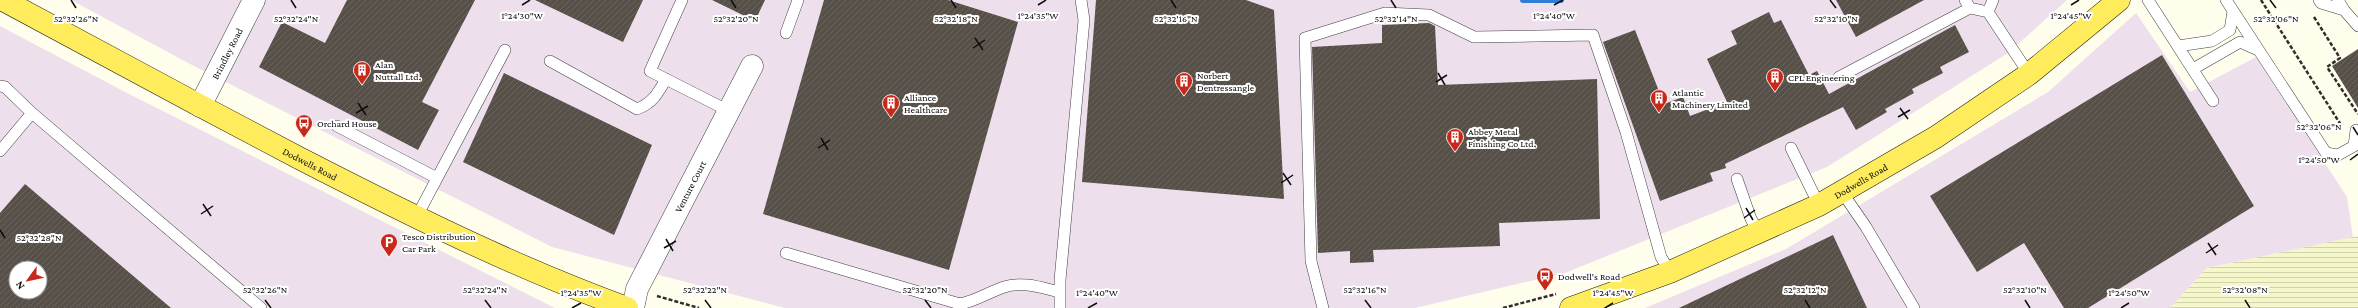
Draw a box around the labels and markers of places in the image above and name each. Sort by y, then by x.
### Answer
place label: Alan Nuttall Ltd. [375,59,421,82]
building icon: Alan Nuttall Ltd. [352,60,372,85]
building icon: CPL Engineering [1765,67,1785,92]
place label: Norbert Dentressangle [1197,70,1255,93]
building icon: Norbert Dentressangle [1174,71,1194,96]
place label: CPL Engineering [1788,72,1855,83]
place label: Atlantic Machinery Limited [1672,87,1749,110]
building icon: Atlantic Machinery Limited [1649,88,1669,113]
place label: Alliance Healthcare [904,92,948,115]
building icon: Alliance Healthcare [881,93,901,118]
bus stop icon: Orchard House [294,113,314,138]
place label: Orchard House [317,118,377,129]
place label: Abbey Metal Finishing Co Ltd. [1468,126,1536,149]
building icon: Abbey Metal Finishing Co Ltd. [1445,127,1465,152]
place label: Tesco Distribution Car Park [402,231,476,254]
parking icon: Tesco Distribution Car Park [379,232,399,257]
bus stop icon: Dodwell's Road [1535,266,1555,291]
place label: Dodwell's Road [1558,271,1621,282]

